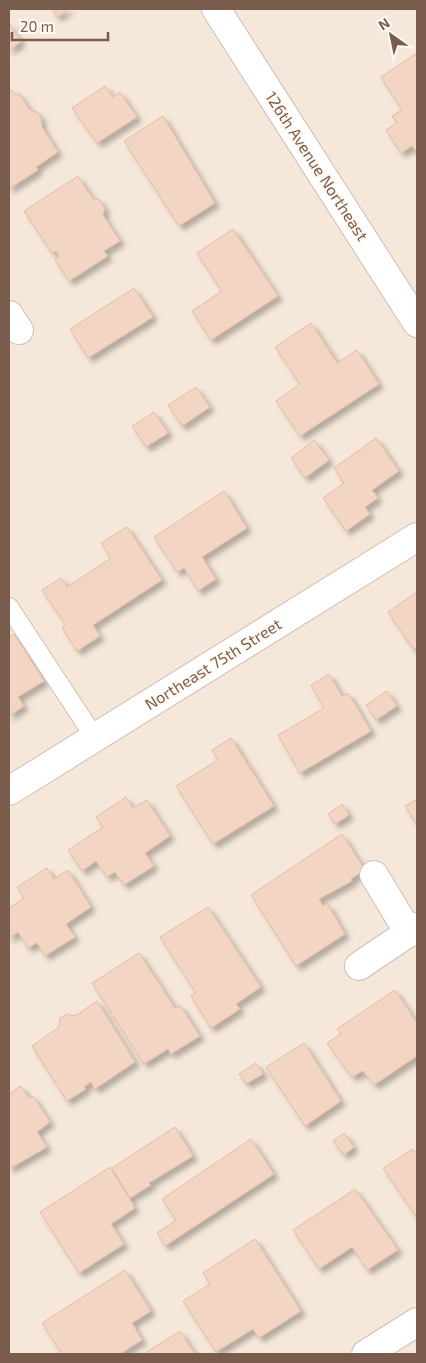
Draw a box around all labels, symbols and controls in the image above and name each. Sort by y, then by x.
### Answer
scale bar [12,10,109,42]
north arrow [366,10,416,60]
text: N [375,14,393,34]
text: 20 m [20,17,54,35]
street label: 126th Avenue Northeast [262,88,373,244]
street label: Northeast 75th Street [141,614,285,713]

